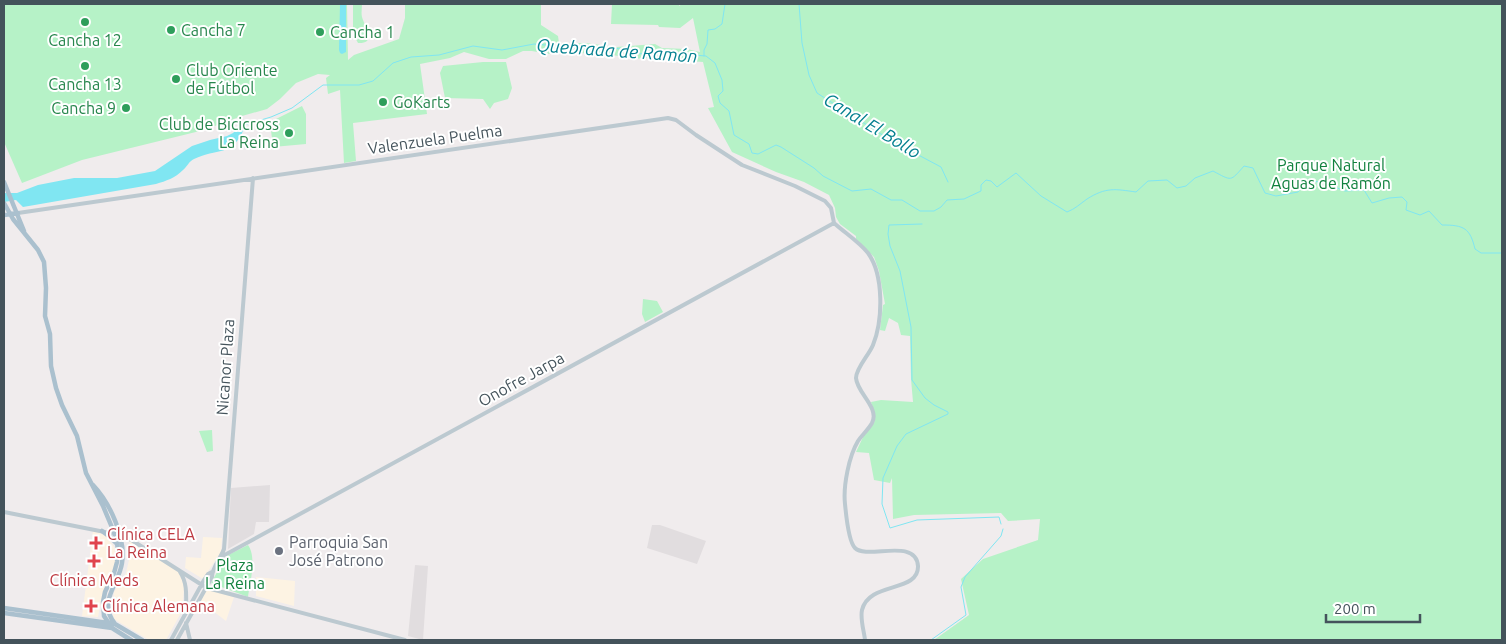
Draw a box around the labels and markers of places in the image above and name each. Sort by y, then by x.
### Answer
marker: Cancha 12 [79,16,91,28]
place label: Cancha 7 [181,21,246,39]
place label: Cancha 1 [330,23,395,41]
marker: Cancha 7 [165,24,177,36]
marker: Cancha 1 [314,26,326,38]
place label: Cancha 12 [48,31,122,49]
marker: Cancha 13 [79,60,91,72]
place label: Club Oriente de Fútbol [186,61,278,97]
marker: Club Oriente de Fútbol [170,73,182,85]
place label: Cancha 13 [48,75,122,93]
place label: GoKarts [393,93,450,111]
marker: GoKarts [377,96,389,108]
place label: Cancha 9 [51,99,116,117]
marker: Cancha 9 [120,102,132,114]
place label: Club de Bicicross La Reina [159,115,279,151]
marker: Club de Bicicross La Reina [283,127,295,139]
place label: Clínica CELA La Reina [107,525,196,561]
place label: Parroquia San José Patrono [289,533,388,569]
marker: Clínica CELA La Reina [89,536,103,550]
marker: Parroquia San José Patrono [273,545,285,557]
marker: Clínica Meds [87,554,101,568]
place label: Clínica Meds [49,571,139,589]
place label: Clínica Alemana [102,597,215,615]
marker: Clínica Alemana [84,599,98,613]

